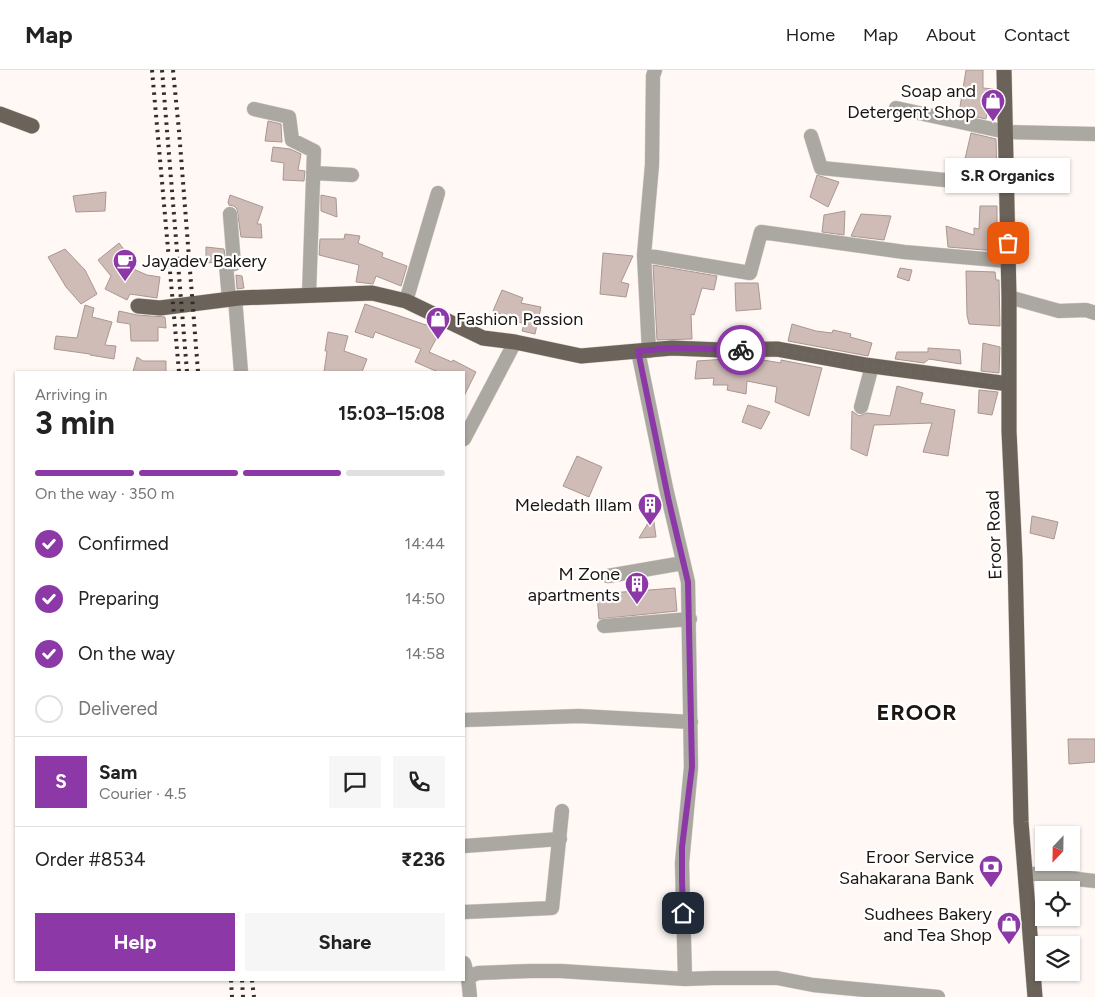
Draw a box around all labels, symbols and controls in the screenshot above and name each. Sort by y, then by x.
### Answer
text: Map [25,20,73,49]
text: Home [786,24,835,46]
text: Map [863,24,898,46]
text: About [926,24,976,46]
text: Contact [1004,24,1070,46]
place label: Soap and Detergent Shop [847,80,976,123]
shop icon: Soap and Detergent Shop [980,88,1006,122]
callout: S.R Organics [946,158,1070,193]
text: S.R Organics [960,166,1055,185]
pin [987,222,1029,264]
icon: bag [994,229,1022,257]
cafe icon: Jayadev Bakery [112,248,138,282]
place label: Jayadev Bakery [142,250,267,272]
shop icon: Fashion Passion [425,306,451,340]
place label: Fashion Passion [456,308,583,330]
courier [716,325,766,375]
icon: bike [727,336,755,364]
text: Arriving in [35,385,107,404]
text: 15:03–15:08 [338,402,445,425]
text: 3 min [35,404,115,442]
text: On the way · 350 m [35,484,174,503]
street label: Eroor Road [981,490,1007,580]
building icon: Meledath Illam [637,492,663,526]
place label: Meledath Illam [515,494,632,516]
icon: check [35,530,63,558]
text: Confirmed [78,532,169,555]
text: 14:44 [405,534,445,553]
place label: M Zone apartments [528,563,620,606]
building icon: M Zone apartments [624,571,650,605]
icon: check [35,585,63,613]
text: Preparing [78,587,159,610]
text: 14:50 [405,589,445,608]
icon: check [35,640,63,668]
text: On the way [78,642,175,665]
text: 14:58 [405,644,445,663]
text: Delivered [78,697,158,720]
district label: EROOR [877,699,957,726]
button: chat [329,756,381,808]
button: phone [393,756,445,808]
text: Sam [99,761,137,784]
text: S [55,770,67,793]
text: Courier · 4.5 [99,784,186,803]
north arrow [1035,826,1080,871]
map controls [1035,826,1080,981]
place label: Eroor Service Sahakarana Bank [839,846,974,889]
text: Order #8534 [35,848,145,871]
text: ₹236 [401,848,445,871]
bank icon: Eroor Service Sahakarana Bank [978,854,1004,888]
button: locate [1035,881,1080,926]
pin [662,892,704,934]
icon: home [669,899,697,927]
place label: Sudhees Bakery and Tea Shop [864,903,993,946]
shop icon: Sudhees Bakery and Tea Shop [996,911,1022,945]
button: Help [35,913,235,971]
button: Share [245,913,445,971]
button: layers [1035,936,1080,981]

